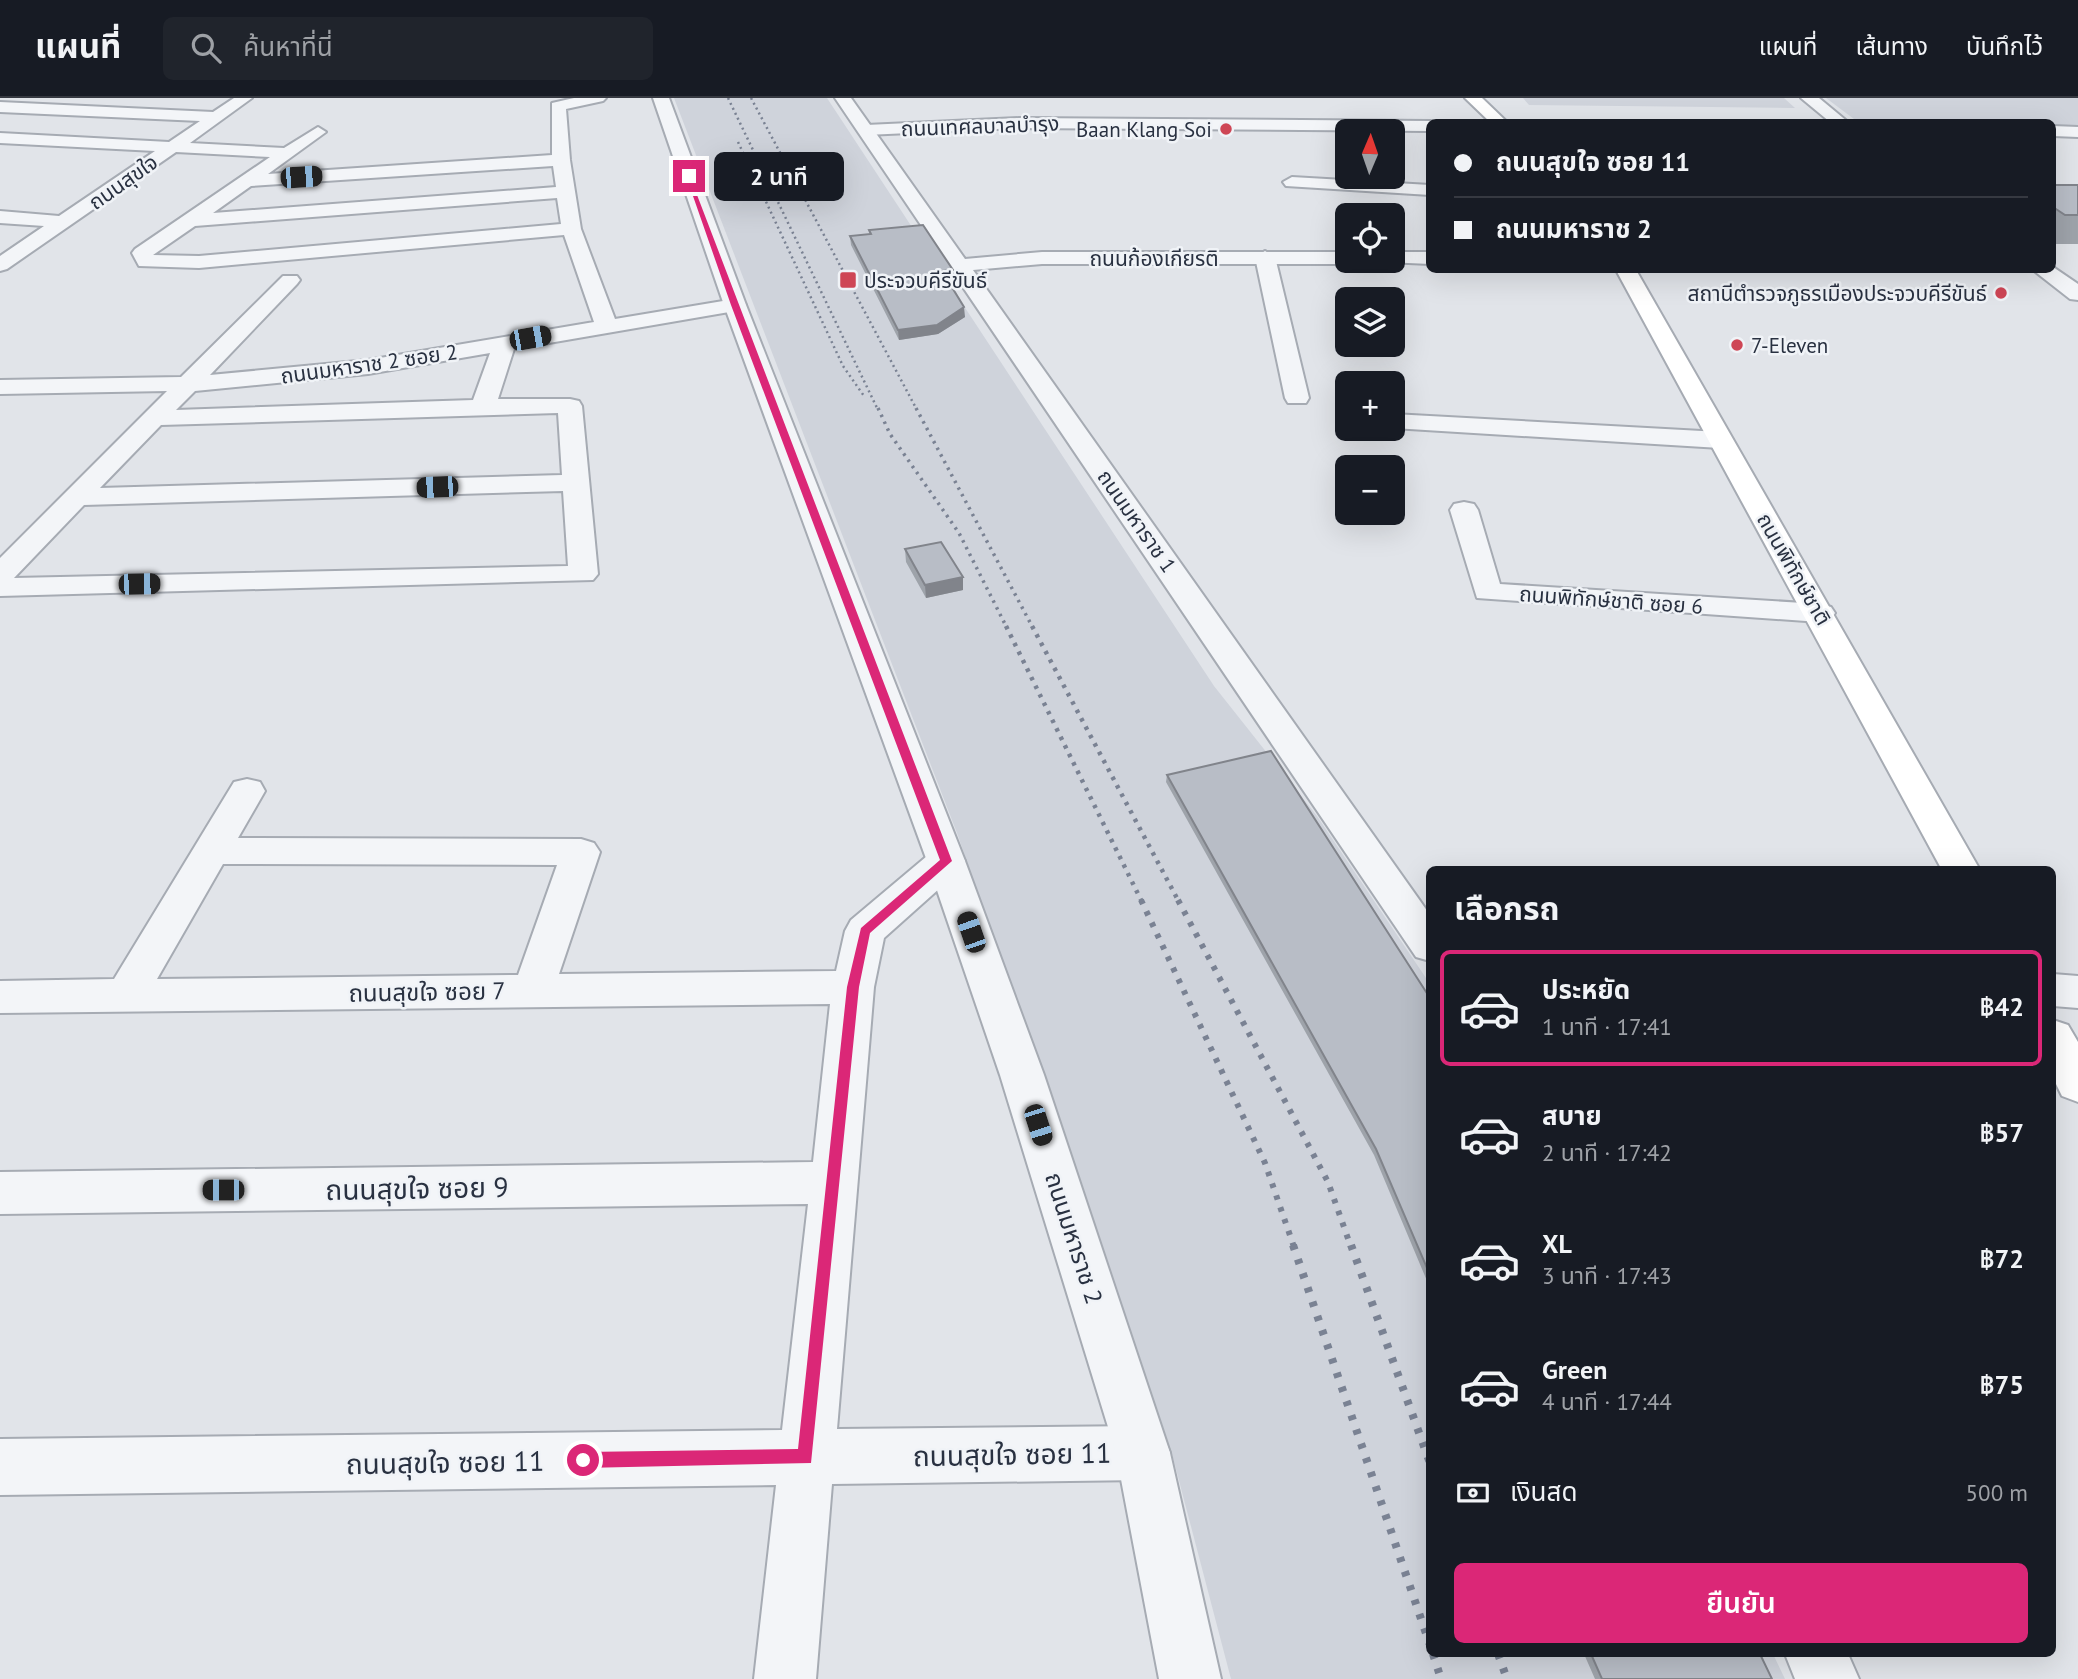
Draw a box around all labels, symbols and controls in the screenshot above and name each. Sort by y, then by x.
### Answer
search box [163,17,653,80]
text: แผนที่ [35,24,121,67]
icon: search [187,29,225,67]
text: ค้นหาที่นี่ [243,30,333,63]
text: แผนที่ [1759,31,1817,62]
text: เส้นทาง [1855,31,1928,62]
text: บันทึกไว้ [1966,31,2043,62]
street label: ถนนเทศลบาลบำรุง [900,110,1060,142]
place label: Baan Klang Soi [1076,116,1212,143]
north arrow [1335,119,1405,189]
map controls [1335,119,1405,525]
marker: Baan Klang Soi [1218,121,1234,137]
text: ถนนสุขใจ ซอย 11 [1496,145,1690,178]
street label: ถนนสุขใจ [83,148,163,216]
callout: 2 นาที [714,152,843,200]
route end [673,160,705,192]
text: 2 นาที [750,162,808,191]
car [280,165,323,189]
button: locate [1335,203,1405,273]
text: ถนนมหาราช 2 [1496,212,1652,245]
street label: ถนนก้องเกียรติ [1089,245,1219,272]
place label: ประจวบคีรีขันธ์ [864,267,988,294]
marker: ประจวบคีรีขันธ์ [838,270,858,290]
place label: สถานีตำรวจภูธรเมืองประจวบคีรีขันธ์ [1687,280,1987,307]
marker: สถานีตำรวจภูธรเมืองประจวบคีรีขันธ์ [1993,285,2009,301]
button: layers [1335,287,1405,357]
car [508,324,553,352]
place label: 7-Eleven [1751,332,1828,359]
marker: 7-Eleven [1729,337,1745,353]
street label: ถนนมหาราช 2 ซอย 2 [279,338,459,390]
button: + [1335,371,1405,441]
button: − [1335,455,1405,525]
street label: ถนนมหาราช 1 [1092,464,1182,578]
car [416,476,459,498]
street label: ถนนพิทักษ์ชาติ [1751,508,1837,630]
car [118,573,161,595]
street label: ถนนพิทักษ์ชาติ ซอย 6 [1518,580,1704,620]
text: เลือกรถ [1454,887,1559,929]
car [955,909,988,955]
text: ประหยัด [1542,973,1630,1006]
street label: ถนนสุขใจ ซอย 7 [348,975,506,1009]
icon: car [1458,977,1521,1040]
text: ฿42 [1979,990,2024,1023]
text: 1 นาที · 17:41 [1542,1012,1672,1041]
text: สบาย [1542,1099,1602,1132]
car [1022,1102,1055,1148]
icon: car [1458,1103,1521,1166]
text: ฿57 [1979,1116,2024,1149]
text: 2 นาที · 17:42 [1542,1138,1672,1167]
street label: ถนนสุขใจ ซอย 9 [325,1168,509,1208]
street label: ถนนมหาราช 2 [1038,1168,1110,1308]
car [203,1180,245,1201]
text: XL [1542,1227,1572,1260]
icon: car [1458,1229,1521,1292]
text: ฿72 [1979,1242,2024,1275]
text: 3 นาที · 17:43 [1542,1261,1672,1290]
text: Green [1542,1353,1607,1386]
icon: car [1458,1355,1521,1418]
text: ฿75 [1979,1368,2024,1401]
text: 4 นาที · 17:44 [1542,1387,1672,1416]
street label: ถนนสุขใจ ซอย 11 [912,1434,1112,1474]
street label: ถนนสุขใจ ซอย 11 [345,1442,545,1482]
route start [567,1444,599,1476]
icon: cash [1454,1474,1492,1512]
text: เงินสด [1510,1475,1577,1508]
text: 500 m [1966,1478,2028,1507]
button: ยืนยัน [1454,1563,2028,1643]

